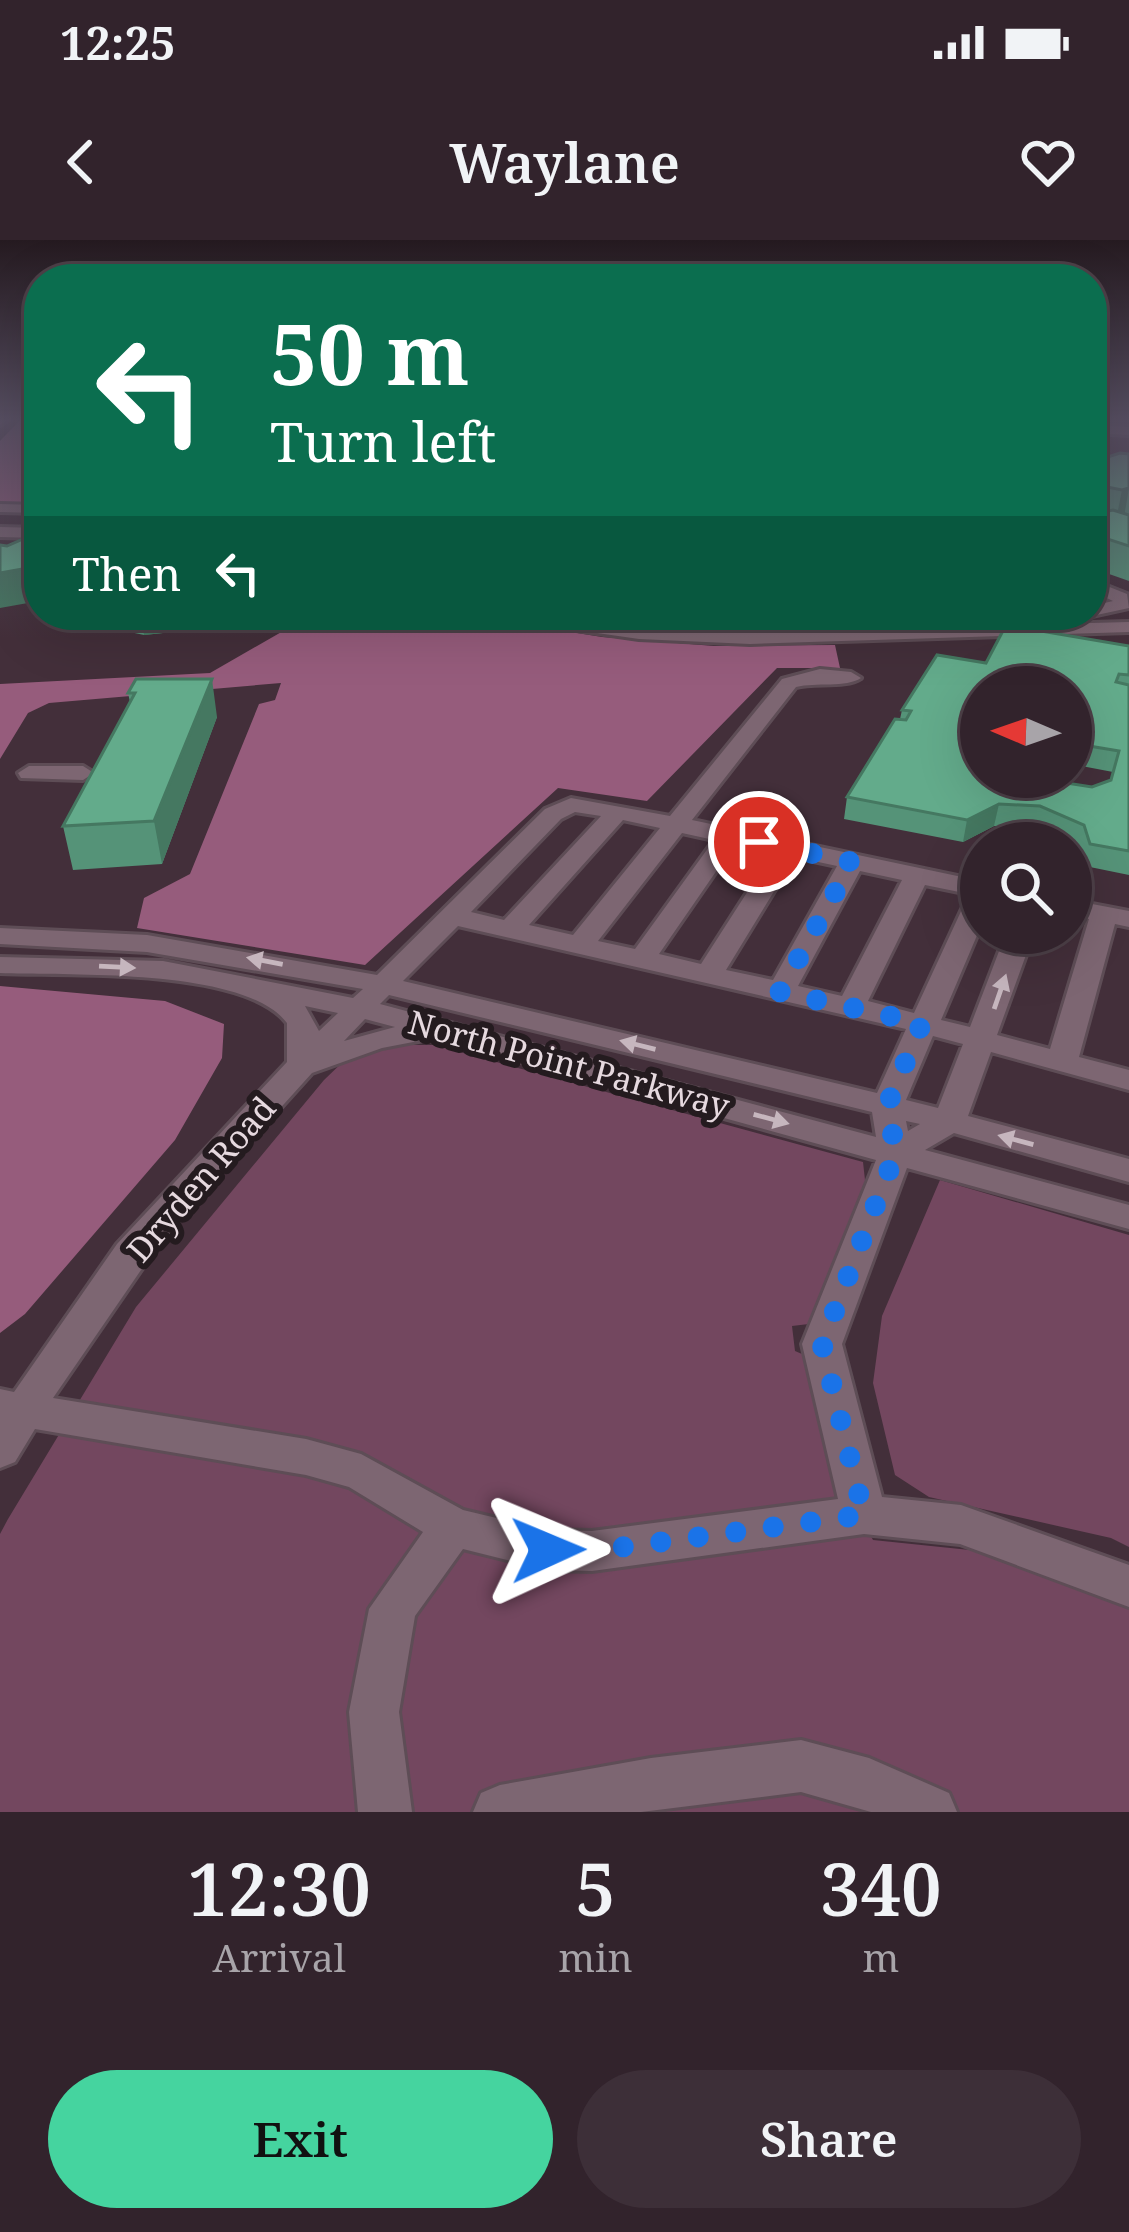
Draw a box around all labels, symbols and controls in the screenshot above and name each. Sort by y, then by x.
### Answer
text: 12:25 [60,12,175,73]
text: Waylane [449,125,680,199]
icon: back [48,129,114,195]
icon: heart [1015,129,1081,195]
text: 50 m [270,295,470,410]
icon: left [72,312,228,468]
text: Turn left [270,404,496,478]
icon: left [205,540,271,606]
text: Then [72,543,181,604]
north arrow [960,666,1092,798]
map controls [960,666,1092,954]
pin [708,791,810,893]
icon: arrive [726,809,792,875]
button: search [960,822,1092,954]
one-way arrow [245,951,283,970]
one-way arrow [99,958,137,977]
one-way arrow [991,973,1010,1010]
street label: North Point Parkway [404,999,735,1128]
one-way arrow [618,1035,656,1054]
street label: Dryden Road [116,1086,285,1271]
one-way arrow [753,1110,790,1129]
one-way arrow [997,1130,1034,1149]
position arrow [485,1487,611,1613]
text: 12:30 [187,1839,371,1937]
text: 5 [575,1839,616,1937]
text: 340 [820,1839,942,1937]
text: Arrival [212,1930,346,1983]
text: min [558,1930,633,1983]
text: m [862,1930,899,1983]
button: Exit [48,2070,553,2208]
button: Share [577,2070,1081,2208]

